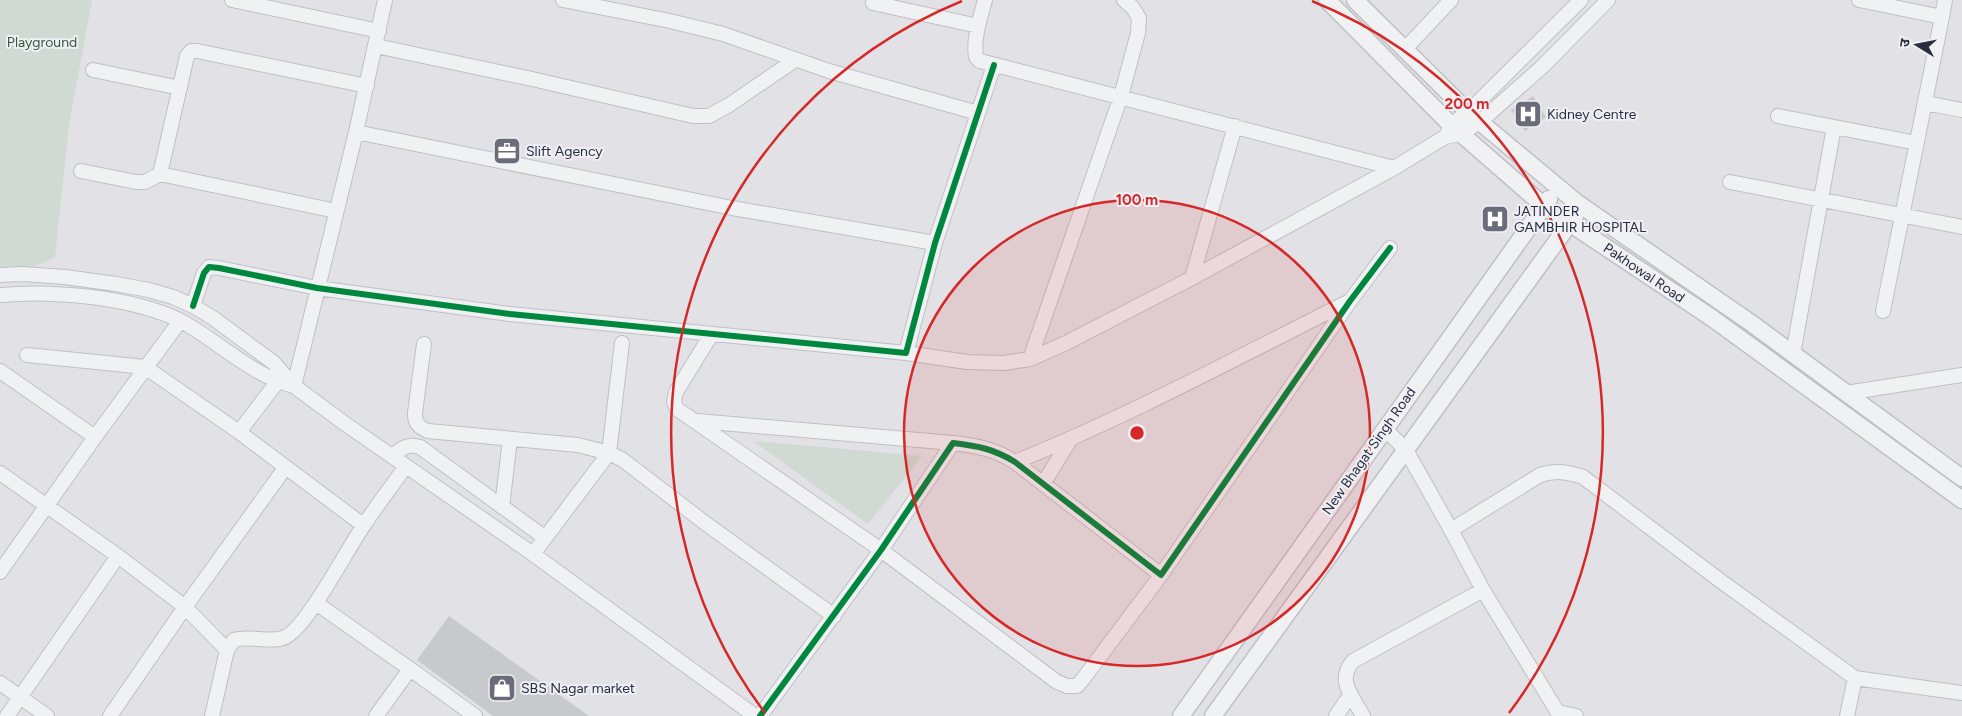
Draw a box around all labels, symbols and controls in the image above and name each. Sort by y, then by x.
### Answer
north arrow [1892,20,1942,70]
park label: Playground [7,34,77,51]
text: उ [1896,37,1914,48]
text: 200 m [1445,95,1489,113]
hospital icon: Kidney Centre [1513,99,1543,129]
place label: Kidney Centre [1547,106,1637,123]
office icon: Slift Agency [492,136,522,166]
place label: Slift Agency [526,143,603,160]
text: 100 m [1116,191,1158,209]
place label: JATINDER GAMBHIR HOSPITAL [1514,203,1647,236]
hospital icon: JATINDER GAMBHIR HOSPITAL [1480,204,1510,234]
street label: Pakhowal Road [1600,240,1688,306]
street label: New Bhagat Singh Road [1319,384,1419,518]
centre of rings [1128,424,1146,442]
shop icon: SBS Nagar market [487,673,517,703]
place label: SBS Nagar market [521,680,635,697]

